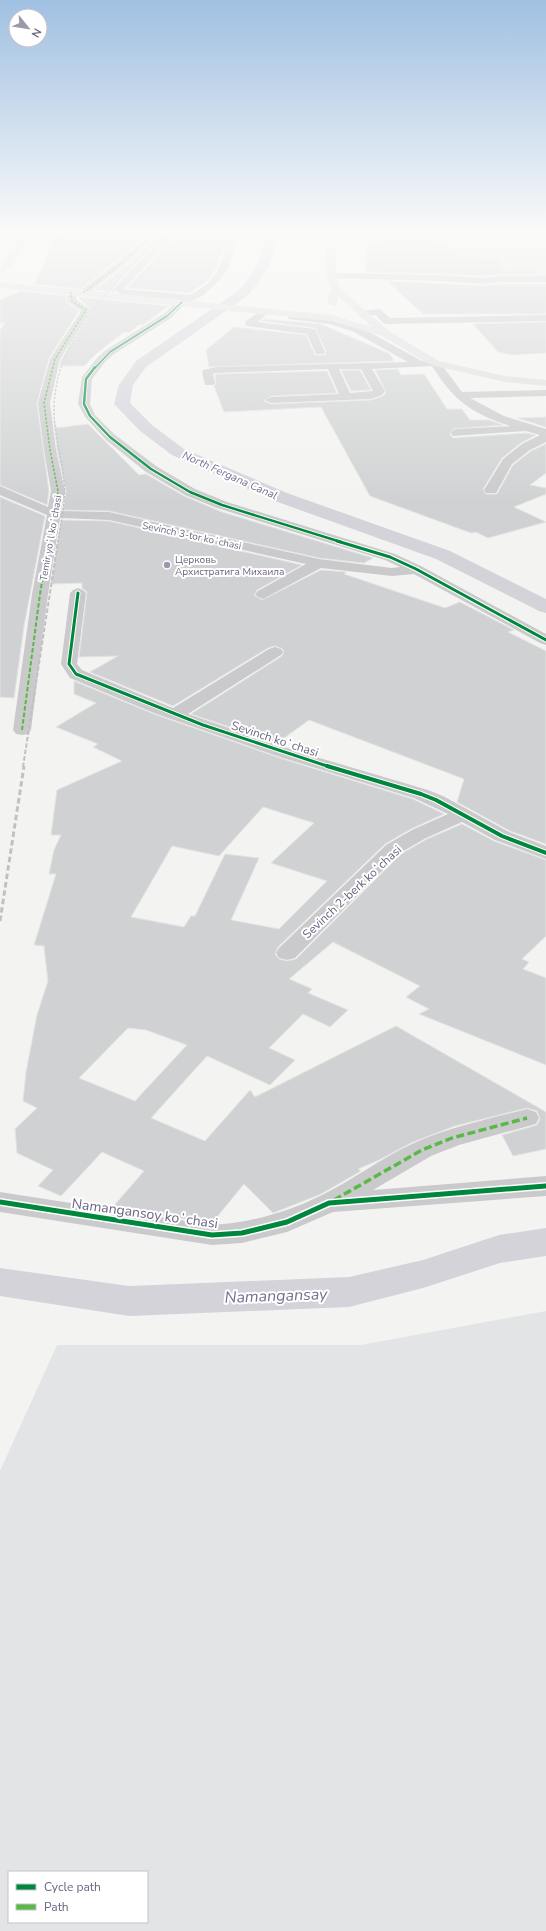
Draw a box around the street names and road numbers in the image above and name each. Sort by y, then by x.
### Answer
street label: Temir yoʻl koʻchasi [37,494,65,582]
street label: Sevinch 3-tor koʻchasi [141,519,243,553]
street label: Sevinch koʻchasi [229,717,321,761]
street label: Sevinch 2-berk koʻchasi [299,842,405,942]
street label: Namangansoy koʻchasi [71,1194,219,1233]

